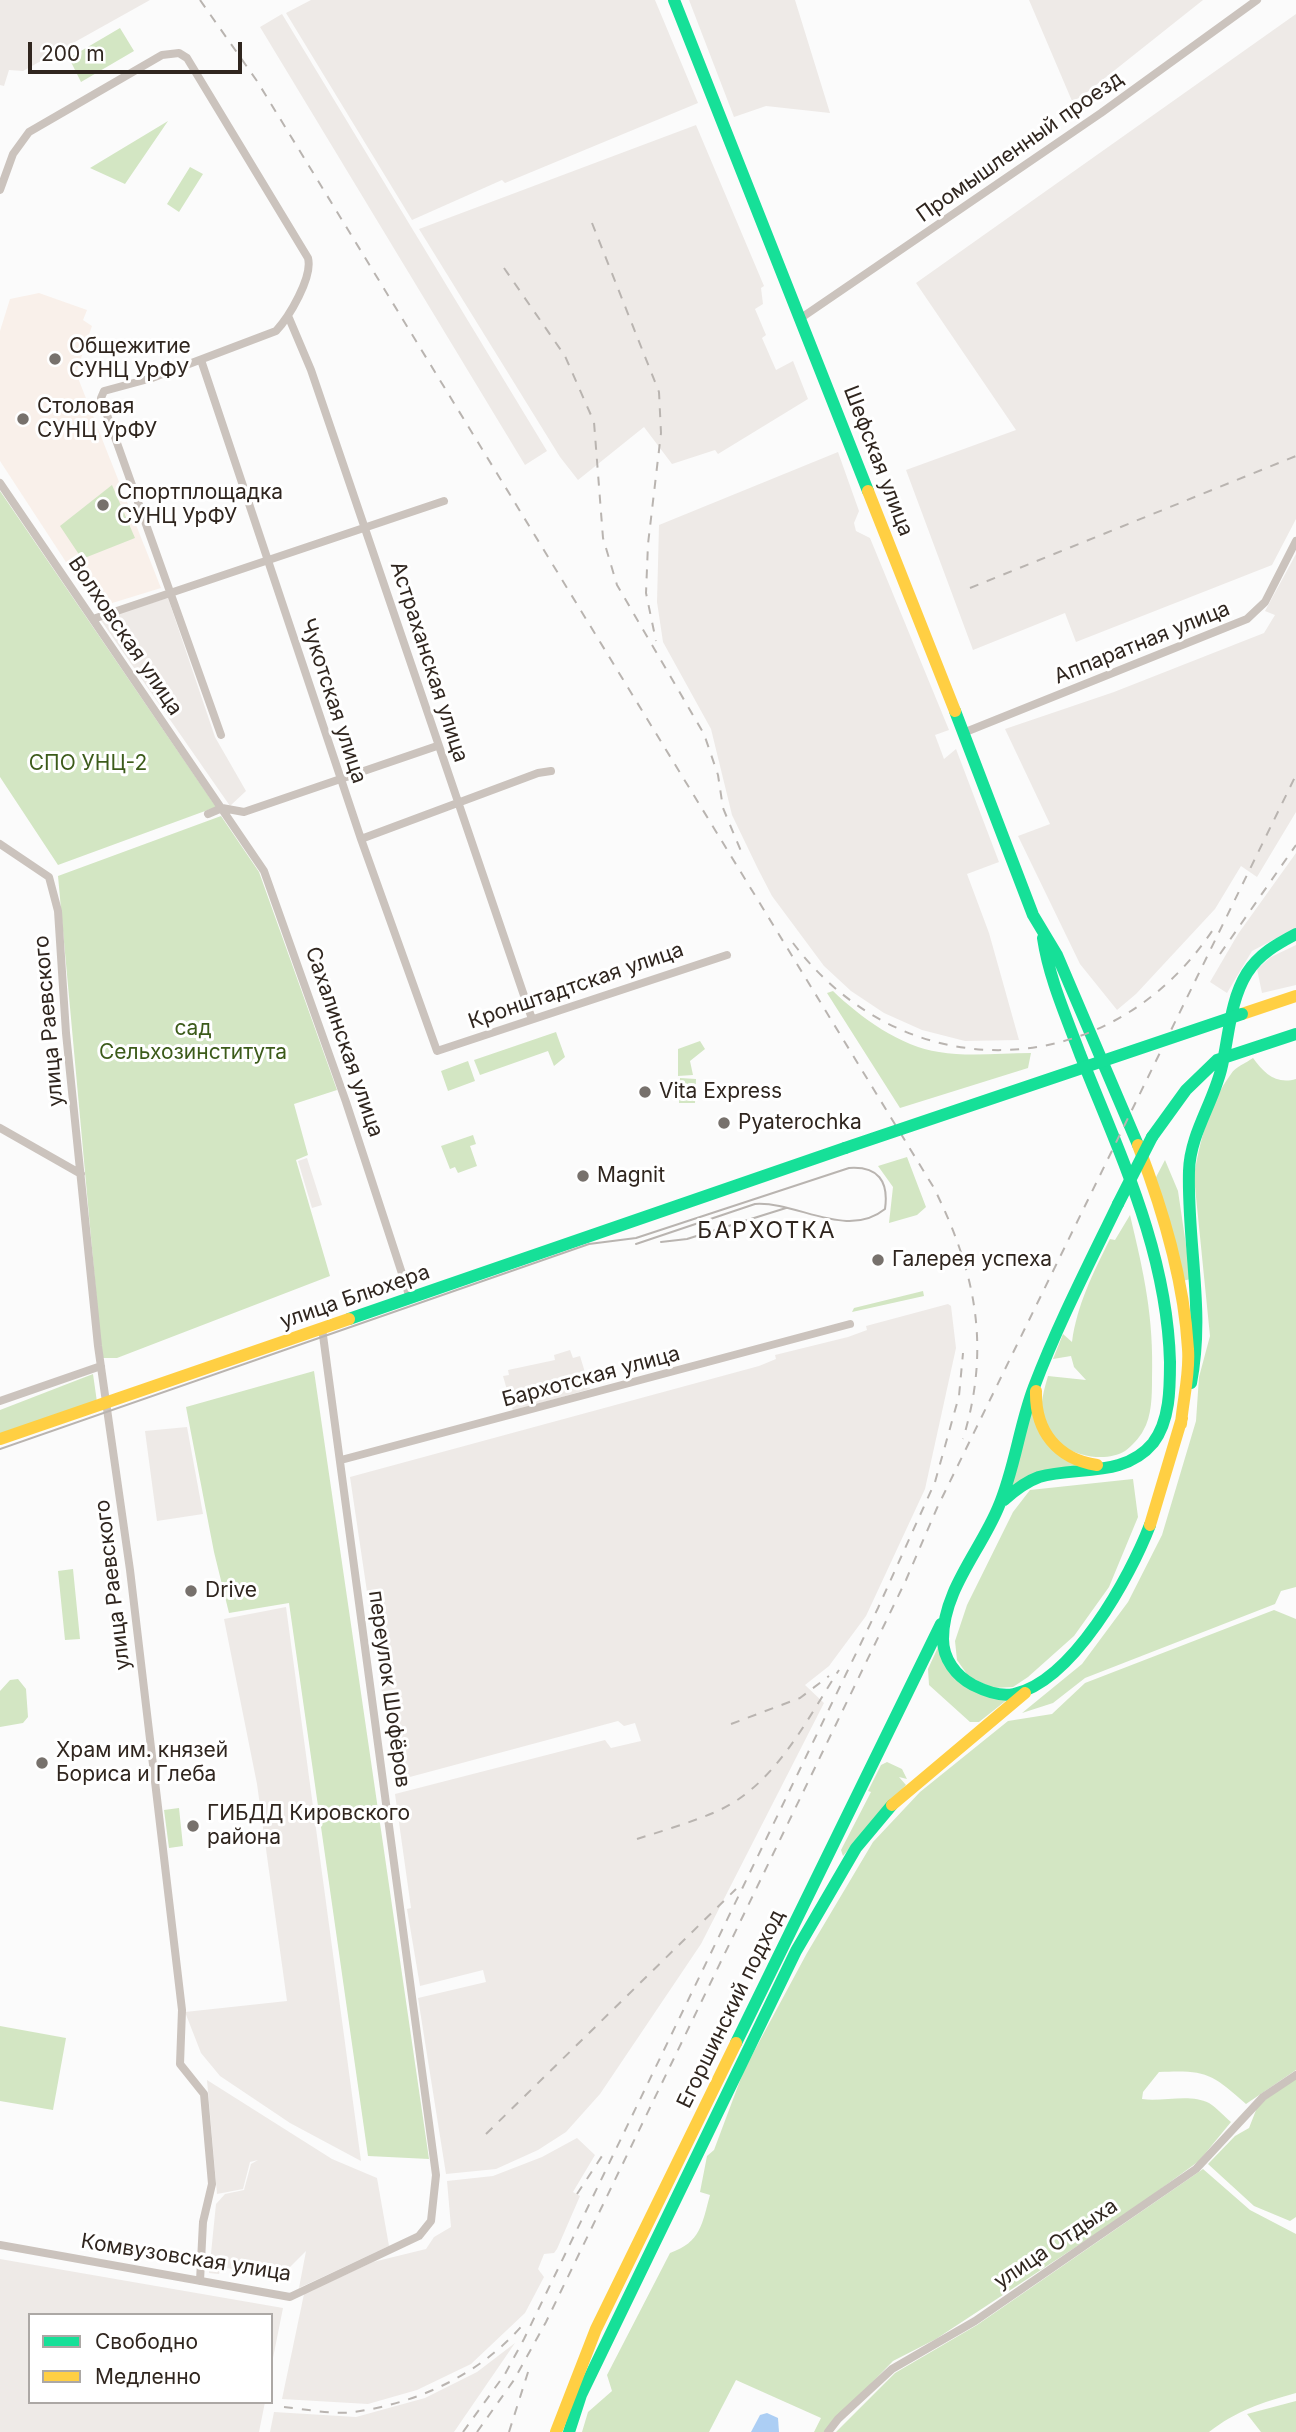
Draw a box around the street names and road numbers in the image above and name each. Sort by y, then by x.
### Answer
street label: Промышленный проезд [912,66,1128,228]
street label: Шефская улица [838,382,918,540]
street label: Волховская улица [62,552,188,720]
street label: Астраханская улица [385,558,473,766]
street label: Аппаратная улица [1050,596,1234,690]
street label: Чукотская улица [294,615,372,787]
street label: улица Раевского [29,934,69,1108]
street label: Кронштадтская улица [465,937,687,1035]
street label: Сахалинская улица [300,943,388,1141]
street label: улица Блюхера [277,1260,433,1334]
street label: Бархотская улица [499,1341,683,1413]
street label: улица Раевского [90,1498,136,1672]
street label: переулок Шофёров [363,1589,415,1789]
street label: Егоршинский подход [672,1906,790,2112]
street label: улица Отдыха [990,2193,1122,2295]
street label: Комвузовская улица [79,2229,293,2287]

